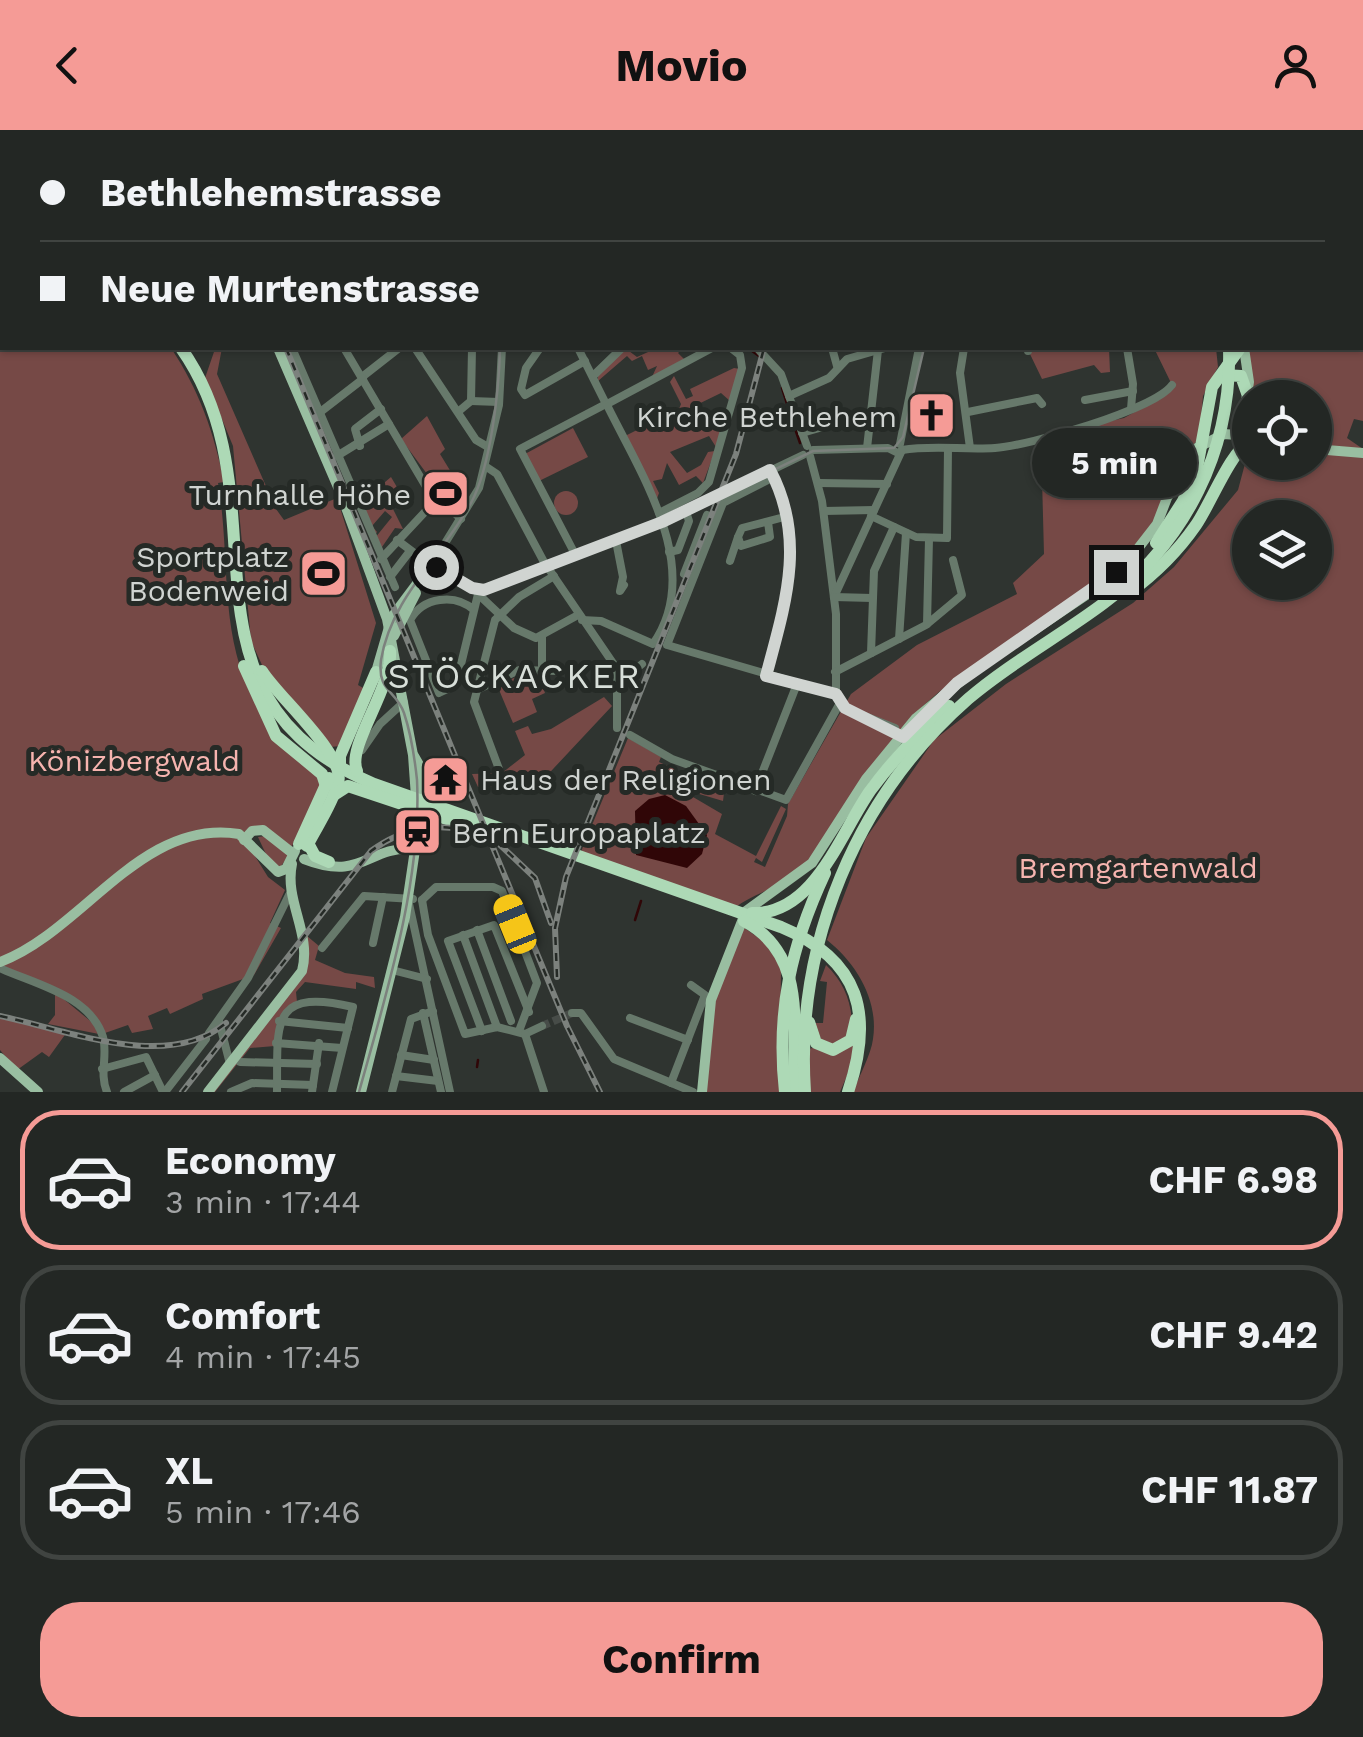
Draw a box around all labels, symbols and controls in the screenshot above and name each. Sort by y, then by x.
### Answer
icon: back [40,38,95,93]
icon: person [1268,38,1323,93]
text: Movio [615,39,748,92]
text: Bethlehemstrasse [100,171,442,215]
text: Neue Murtenstrasse [100,267,480,311]
map controls [1232,380,1332,600]
button: locate [1232,380,1332,480]
church icon: Kirche Bethlehem [906,390,958,442]
place label: Kirche Bethlehem [636,399,897,434]
callout: 5 min [1034,427,1198,497]
text: 5 min [1071,444,1158,482]
sports icon: Turnhalle Höhe [420,468,472,520]
place label: Turnhalle Höhe [188,477,411,512]
button: layers [1232,500,1332,600]
place label: Sportplatz Bodenweid [128,539,289,608]
route start [414,545,459,590]
sports icon: Sportplatz Bodenweid [298,547,350,599]
route end [1094,550,1139,595]
district label: STÖCKACKER [388,655,642,697]
park label: Könizbergwald [28,743,240,778]
temple icon: Haus der Religionen [419,753,471,805]
place label: Haus der Religionen [480,762,772,797]
station icon: Bern Europaplatz [391,806,443,858]
place label: Bern Europaplatz [452,815,706,850]
park label: Bremgartenwald [1018,850,1258,885]
car [490,891,540,957]
icon: car [45,1135,135,1225]
text: Economy [165,1139,336,1183]
text: CHF 6.98 [1148,1158,1318,1202]
text: 3 min · 17:44 [165,1183,361,1221]
icon: car [45,1290,135,1380]
text: Comfort [165,1294,320,1338]
text: CHF 9.42 [1149,1313,1318,1357]
text: 4 min · 17:45 [165,1338,361,1376]
icon: car [45,1445,135,1535]
text: XL [165,1449,213,1493]
text: CHF 11.87 [1141,1468,1318,1512]
text: 5 min · 17:46 [165,1493,361,1531]
button: Confirm [40,1602,1323,1717]

